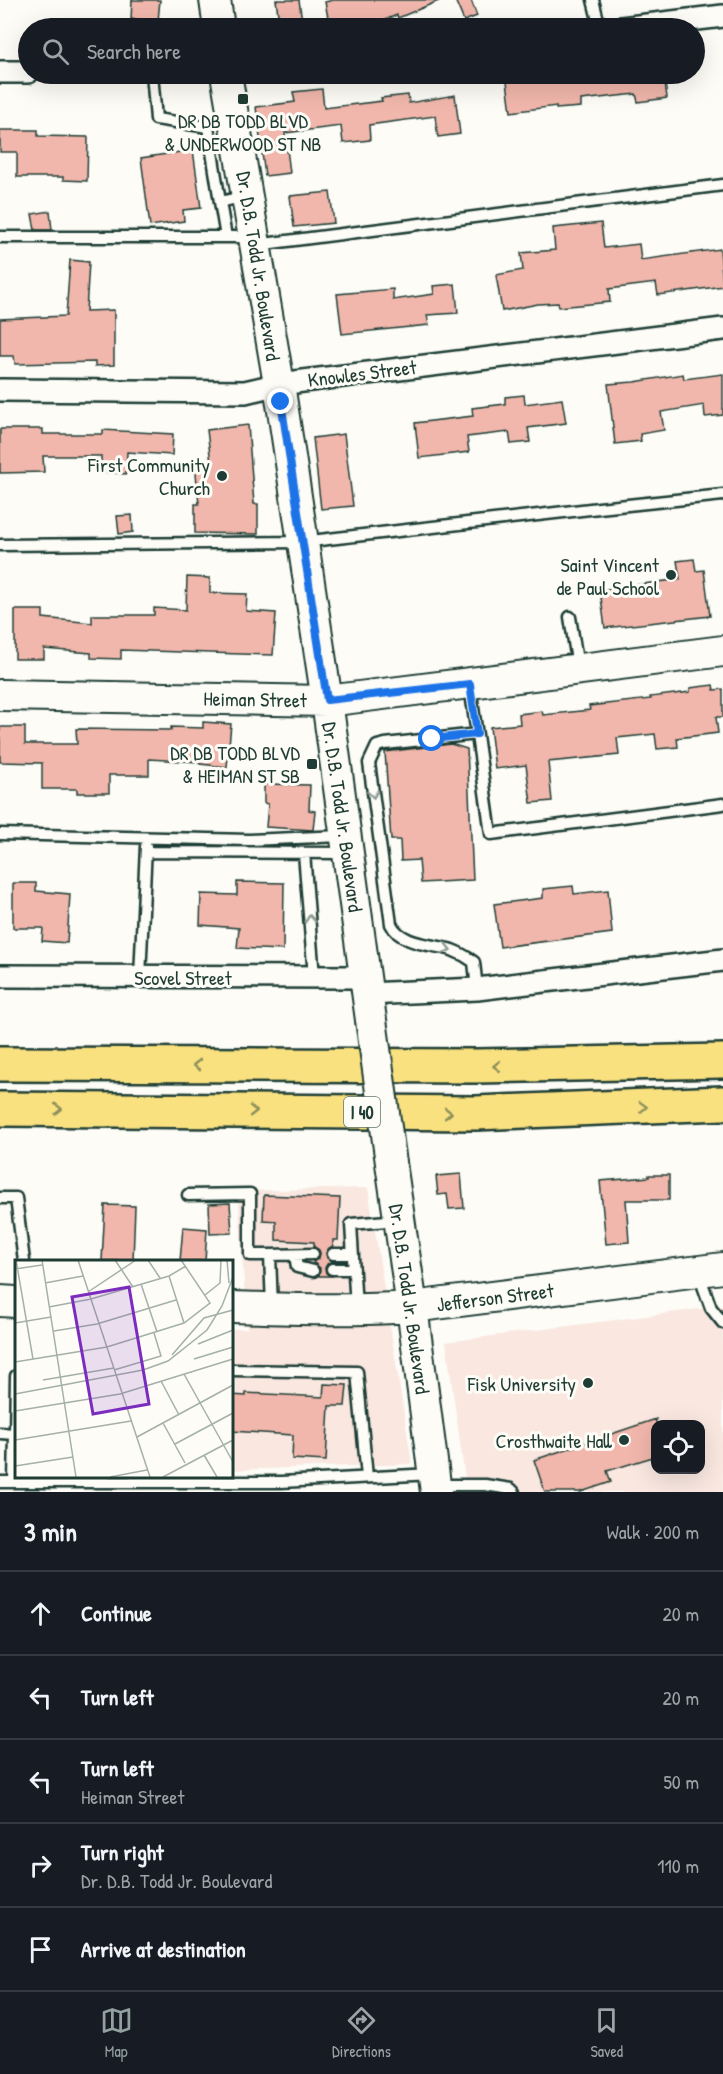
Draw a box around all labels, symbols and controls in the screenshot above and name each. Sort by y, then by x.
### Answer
search box [18,18,705,84]
icon: search [39,35,72,68]
text: Search here [87,36,181,66]
marker: DR DB TODD BLVD & UNDERWOOD ST NB [236,92,250,106]
place label: DR DB TODD BLVD & UNDERWOOD ST NB [165,107,321,157]
street label: Dr. D.B. Todd Jr. Boulevard [231,169,287,363]
street label: Knowles Street [306,353,419,393]
route end [267,388,293,414]
place label: First Community Church [87,451,210,501]
marker: First Community Church [215,469,229,483]
place label: Saint Vincent de Paul School [556,551,660,601]
marker: Saint Vincent de Paul School [664,568,678,582]
street label: Heiman Street [203,685,308,713]
street label: Dr. D.B. Todd Jr. Boulevard [316,720,370,914]
route start [418,725,444,751]
place label: DR DB TODD BLVD & HEIMAN ST SB [170,739,300,789]
marker: DR DB TODD BLVD & HEIMAN ST SB [305,757,319,771]
one-way arrow [366,790,378,799]
one-way arrow [303,914,316,923]
one-way arrow [442,942,452,955]
street label: Scovel Street [134,964,233,991]
one-way arrow [192,1059,201,1071]
one-way arrow [492,1060,501,1072]
road number: I 40 [344,1097,380,1127]
one-way arrow [639,1100,648,1113]
one-way arrow [54,1103,63,1116]
one-way arrow [249,1105,258,1117]
one-way arrow [444,1107,453,1119]
street label: Dr. D.B. Todd Jr. Boulevard [383,1202,437,1396]
inset map [15,1260,232,1477]
street label: Jefferson Street [435,1276,556,1318]
place label: Fisk University [467,1370,576,1397]
marker: Fisk University [581,1376,595,1390]
map controls [651,1420,705,1474]
button: locate [651,1420,705,1474]
place label: Crosthwaite Hall [495,1427,612,1454]
marker: Crosthwaite Hall [617,1433,631,1447]
text: 3 min [24,1514,77,1549]
text: Walk · 200 m [607,1518,699,1545]
icon: ahead [24,1597,57,1630]
text: Continue [81,1598,152,1628]
text: 20 m [662,1600,699,1627]
icon: left [24,1681,57,1714]
text: Turn left [81,1682,154,1712]
text: 20 m [662,1684,699,1711]
text: Turn left [81,1753,154,1783]
icon: left [24,1765,57,1798]
text: 50 m [663,1768,699,1795]
text: Heiman Street [81,1783,184,1810]
text: Turn right [81,1837,164,1867]
icon: right [24,1849,57,1882]
text: 110 m [657,1852,699,1879]
text: Dr. D.B. Todd Jr. Boulevard [81,1867,272,1894]
icon: arrive [24,1933,57,1966]
text: Arrive at destination [81,1934,246,1964]
tab: Map [100,2004,133,2062]
tab: Directions [332,2004,391,2062]
tab: Saved [590,2004,623,2062]

